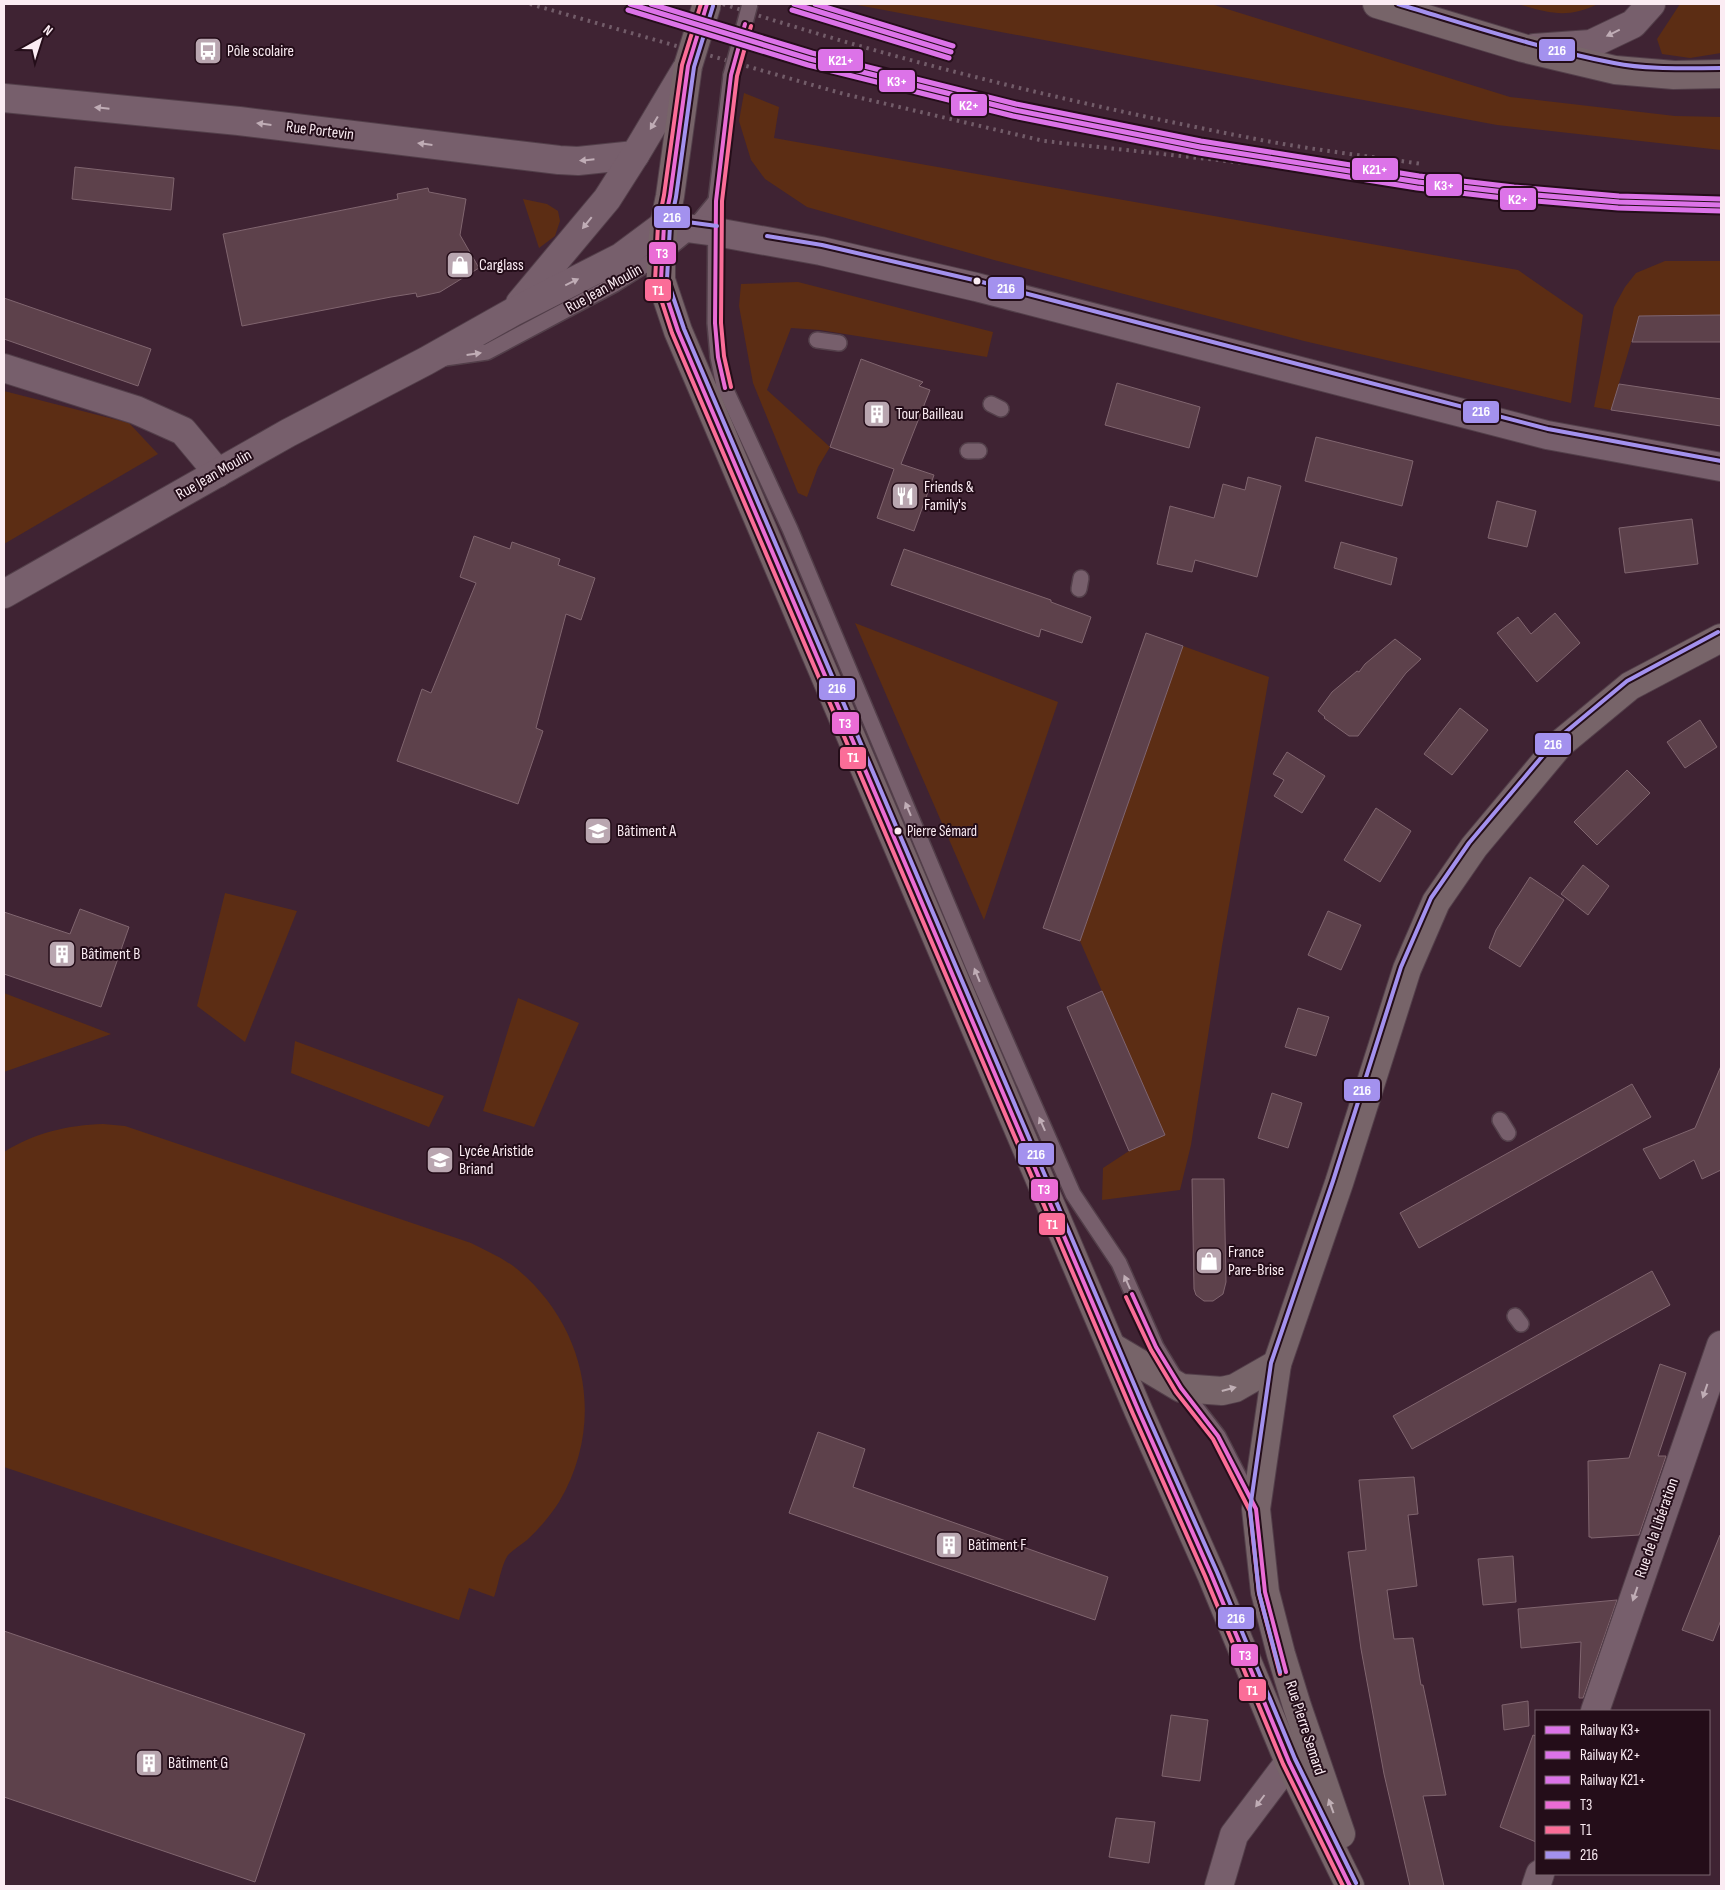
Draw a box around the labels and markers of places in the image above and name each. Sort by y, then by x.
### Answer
bus stop icon: Pôle scolaire [193,36,223,66]
place label: Pôle scolaire [227,42,294,61]
shop icon: Carglass [445,250,475,280]
place label: Carglass [479,256,524,275]
unlabelled marker [972,276,982,286]
building icon: Tour Bailleau [862,399,892,429]
place label: Tour Bailleau [896,405,963,424]
place label: Friends & Family's [924,478,974,515]
restaurant icon: Friends & Family's [890,481,920,511]
school or university icon: Bâtiment A [583,816,613,846]
place label: Bâtiment A [617,822,676,841]
place label: Pierre Sémard [907,822,977,841]
marker: Pierre Sémard [893,826,903,836]
building icon: Bâtiment B [47,939,77,969]
place label: Bâtiment B [81,945,140,964]
place label: Lycée Aristide Briand [459,1142,534,1179]
school or university icon: Lycée Aristide Briand [425,1145,455,1175]
place label: France Pare-Brise [1228,1243,1284,1280]
shop icon: France Pare-Brise [1194,1246,1224,1276]
building icon: Bâtiment F [934,1530,964,1560]
place label: Bâtiment F [968,1536,1027,1555]
building icon: Bâtiment G [134,1748,164,1778]
place label: Bâtiment G [168,1754,228,1773]

